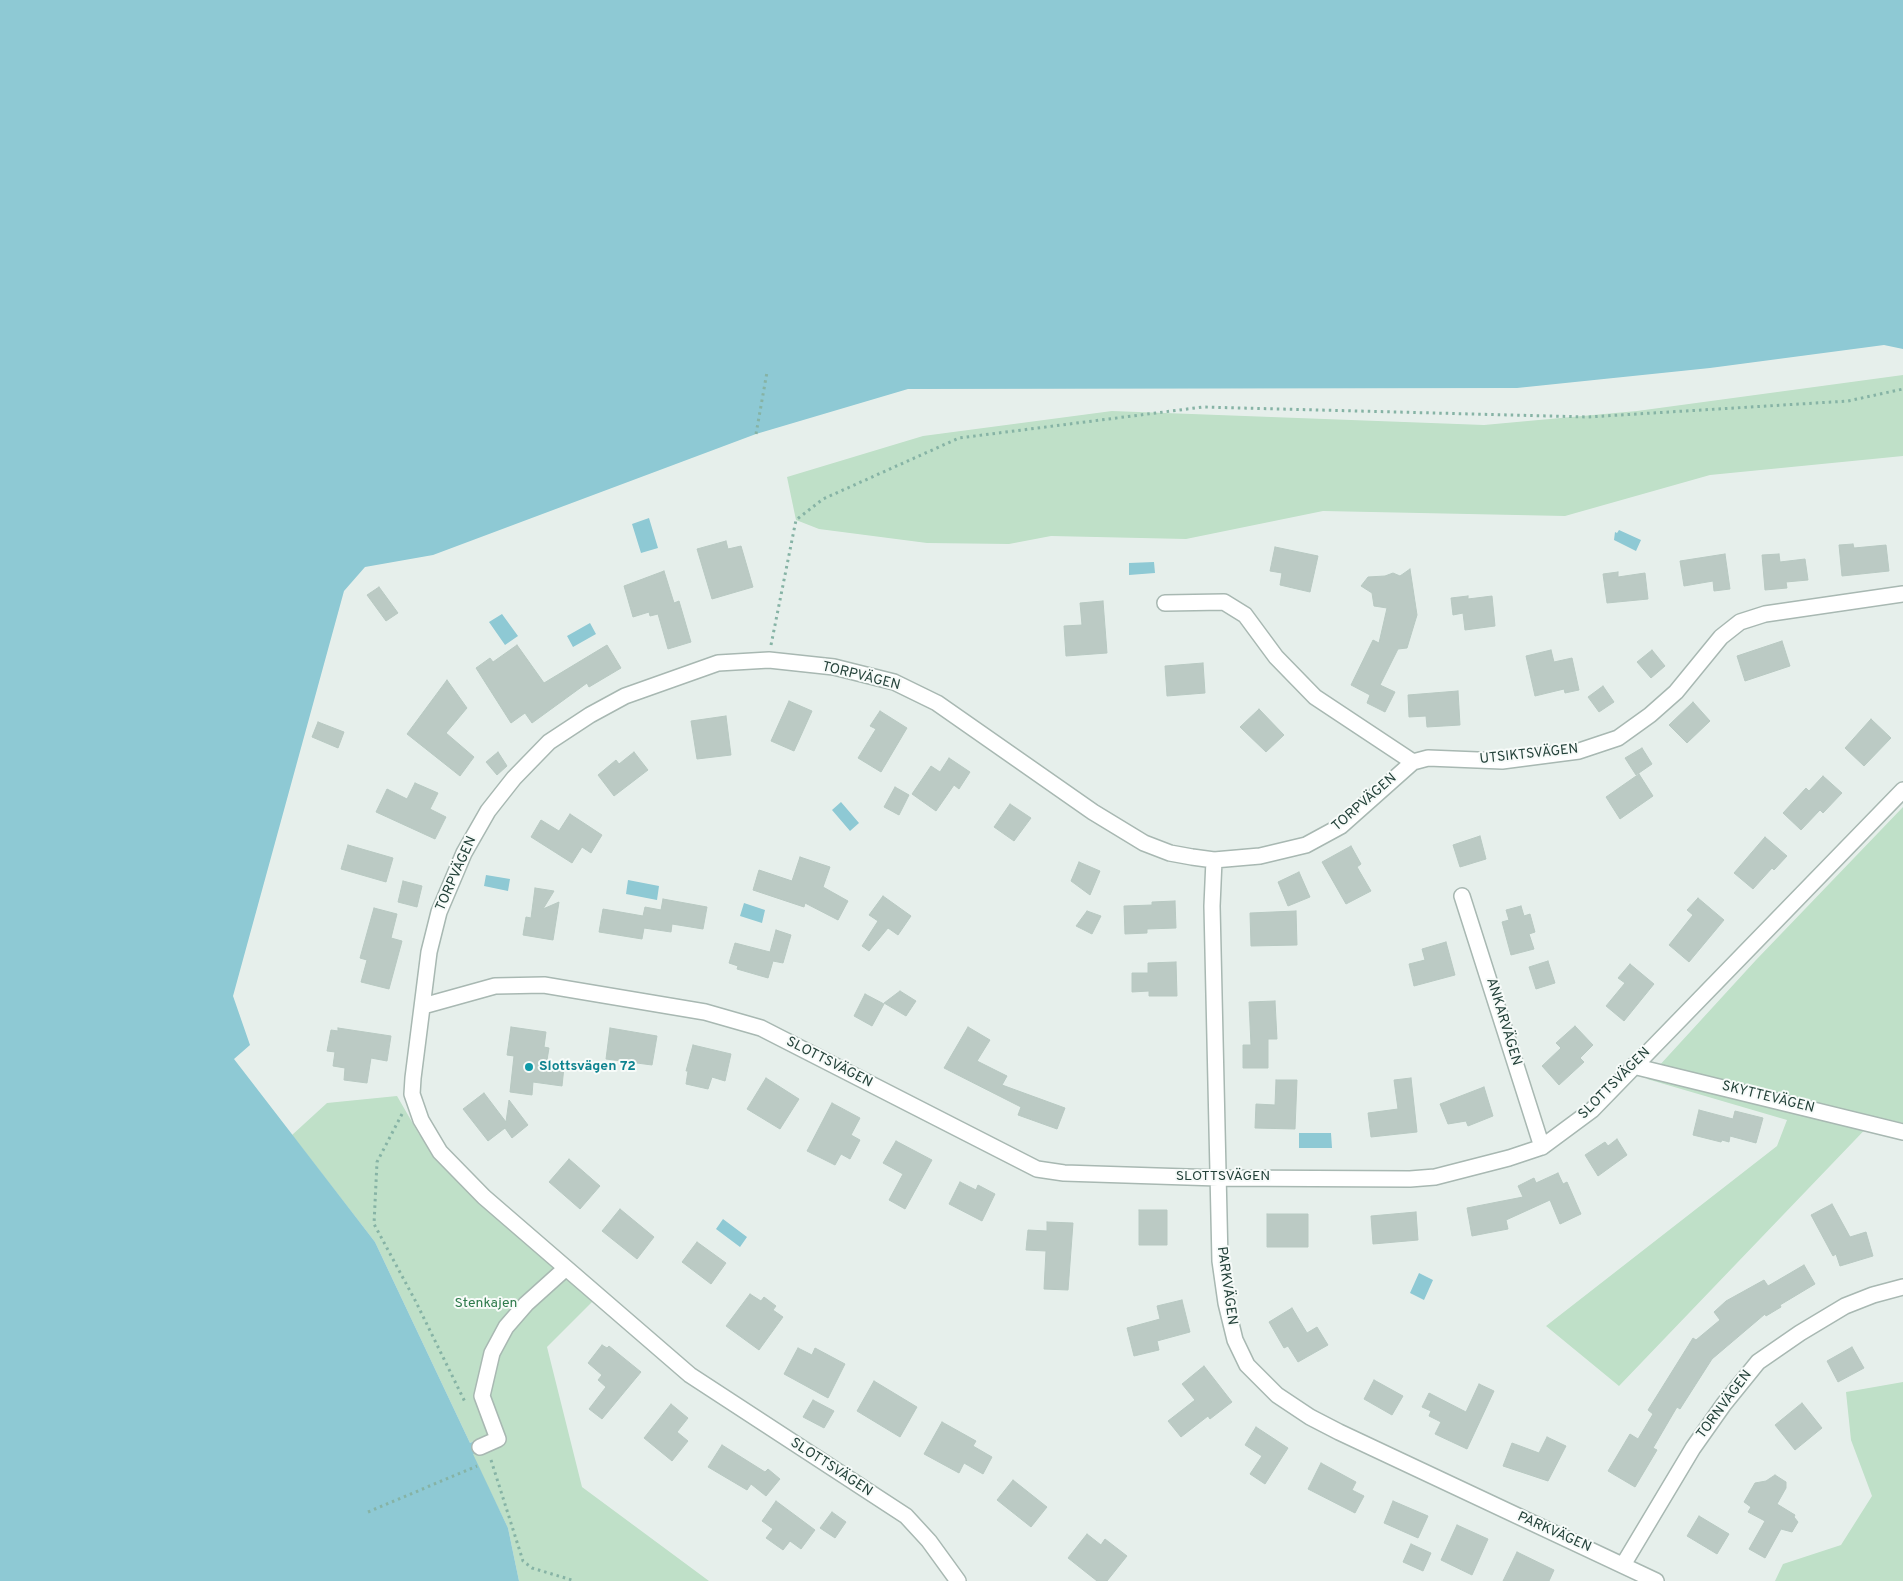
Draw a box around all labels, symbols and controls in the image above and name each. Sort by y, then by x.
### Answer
street label: TORPVÄGEN [820,659,902,695]
street label: UTSIKTSVÄGEN [1479,741,1579,769]
street label: TORPVÄGEN [1329,770,1401,836]
street label: TORPVÄGEN [433,834,481,914]
street label: ANKARVÄGEN [1482,976,1524,1068]
street label: SLOTTSVÄGEN [783,1034,875,1092]
street label: SLOTTSVÄGEN [1576,1045,1654,1123]
place label: Slottsvägen 72 [539,1059,636,1075]
marker: Slottsvägen 72 [523,1061,535,1073]
street label: SKYTTEVÄGEN [1720,1078,1816,1118]
street label: SLOTTSVÄGEN [1176,1169,1270,1185]
street label: PARKVÄGEN [1212,1246,1240,1326]
park label: Stenkajen [455,1296,517,1312]
street label: TORNVÄGEN [1694,1367,1756,1443]
street label: SLOTTSVÄGEN [787,1435,875,1501]
street label: PARKVÄGEN [1515,1509,1593,1557]

